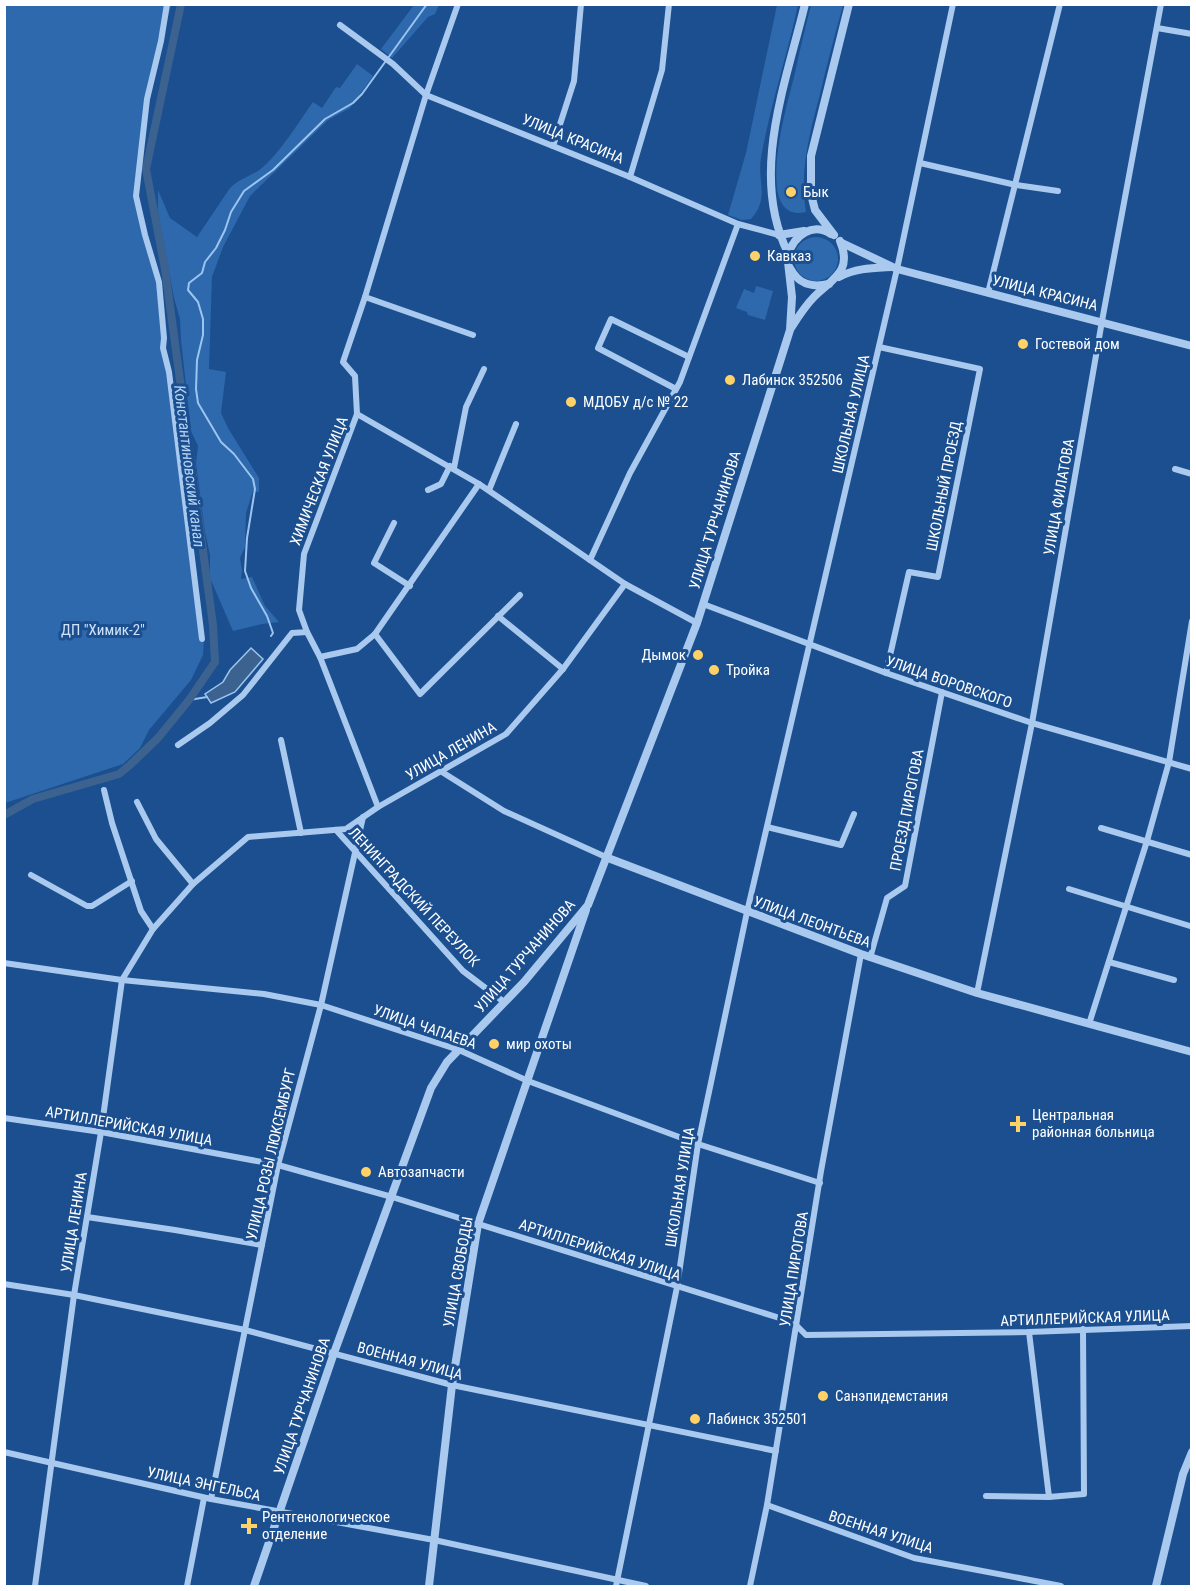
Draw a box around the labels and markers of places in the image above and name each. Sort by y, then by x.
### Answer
place label: Бык [803,183,829,201]
marker: Бык [784,185,798,199]
place label: Кавказ [767,247,811,265]
marker: Кавказ [748,249,762,263]
place label: Гостевой дом [1035,335,1120,353]
marker: Гостевой дом [1016,337,1030,351]
place label: Лабинск 352506 [742,371,843,389]
marker: Лабинск 352506 [723,373,737,387]
place label: МДОБУ д/с № 22 [583,393,689,411]
marker: МДОБУ д/с № 22 [564,395,578,409]
place label: Дымок [641,646,686,664]
marker: Дымок [691,648,705,662]
place label: Тройка [726,661,770,679]
marker: Тройка [707,663,721,677]
place label: мир охоты [506,1035,572,1053]
marker: мир охоты [487,1037,501,1051]
place label: Центральная районная больница [1032,1106,1155,1141]
marker: Центральная районная больница [1009,1115,1027,1133]
place label: Автозапчасти [378,1163,465,1181]
marker: Автозапчасти [359,1165,373,1179]
place label: Санэпидемстания [835,1387,948,1405]
marker: Санэпидемстания [816,1389,830,1403]
place label: Лабинск 352501 [707,1410,808,1428]
marker: Лабинск 352501 [688,1412,702,1426]
place label: Рентгенологическое отделение [262,1508,390,1543]
marker: Рентгенологическое отделение [240,1517,258,1535]

